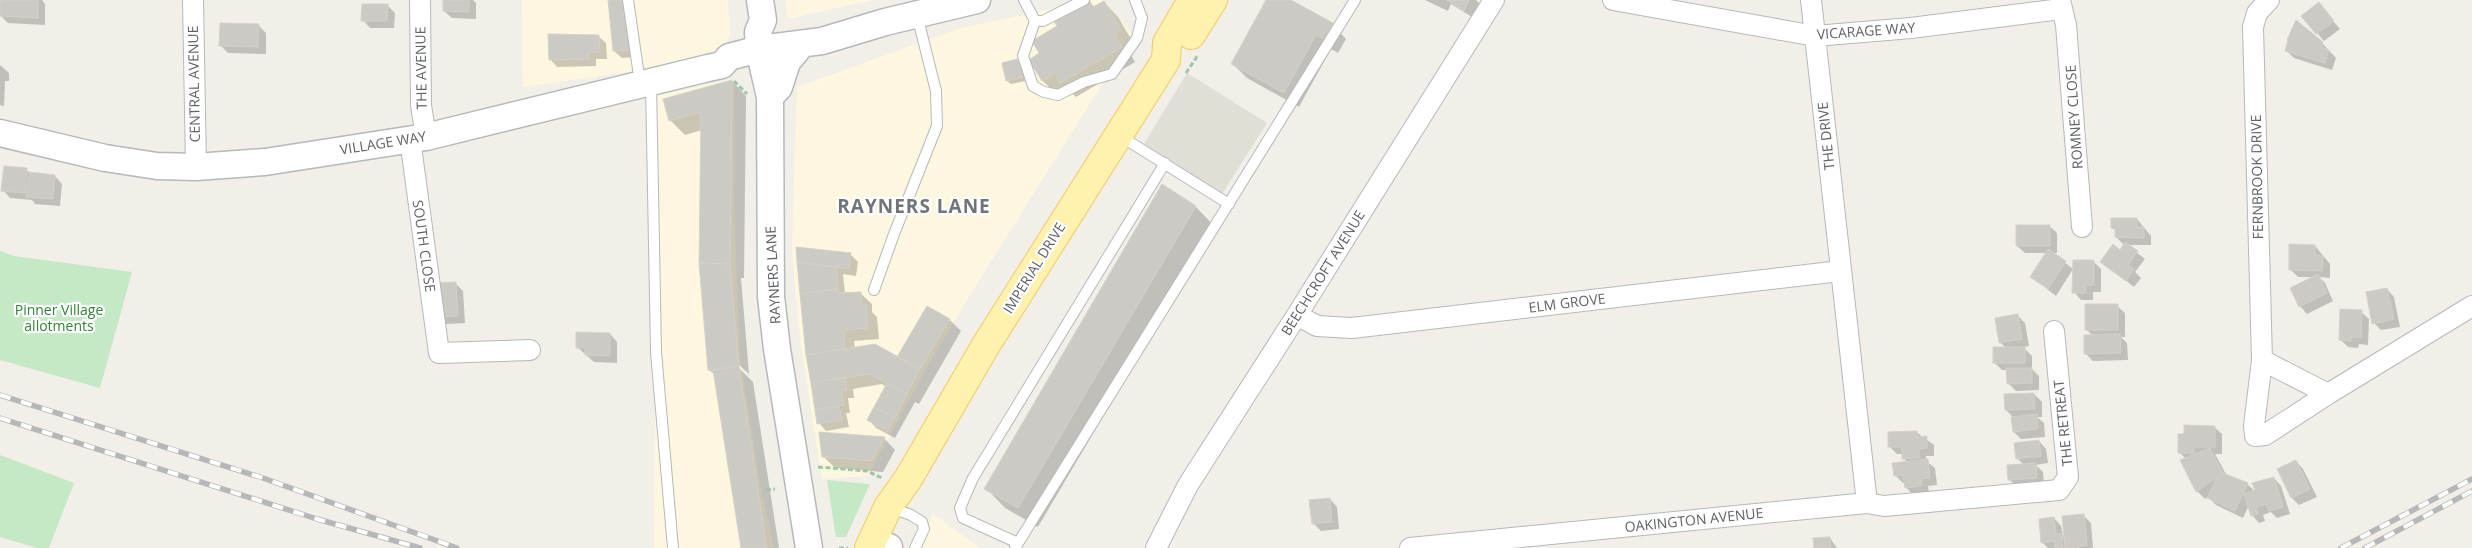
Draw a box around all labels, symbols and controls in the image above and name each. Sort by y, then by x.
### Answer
street label: VICARAGE WAY [1816,18,1916,43]
street label: CENTRAL AVENUE [183,25,204,143]
street label: THE AVENUE [410,26,431,110]
street label: ROMNEY CLOSE [2060,64,2087,170]
street label: THE DRIVE [1812,101,1839,171]
street label: FERNBROOK DRIVE [2246,115,2267,240]
street label: VILLAGE WAY [339,126,428,159]
district label: RAYNERS LANE [837,193,991,219]
street label: SOUTH CLOSE [409,199,440,293]
street label: BEECHCROFT AVENUE [1276,207,1369,339]
street label: IMPERIAL DRIVE [998,219,1069,317]
street label: RAYNERS LANE [760,226,785,324]
street label: ELM GROVE [1527,288,1606,317]
park label: Pinner Village allotments [15,300,103,335]
street label: THE RETREAT [2049,379,2076,467]
street label: OAKINGTON AVENUE [1624,503,1764,536]

